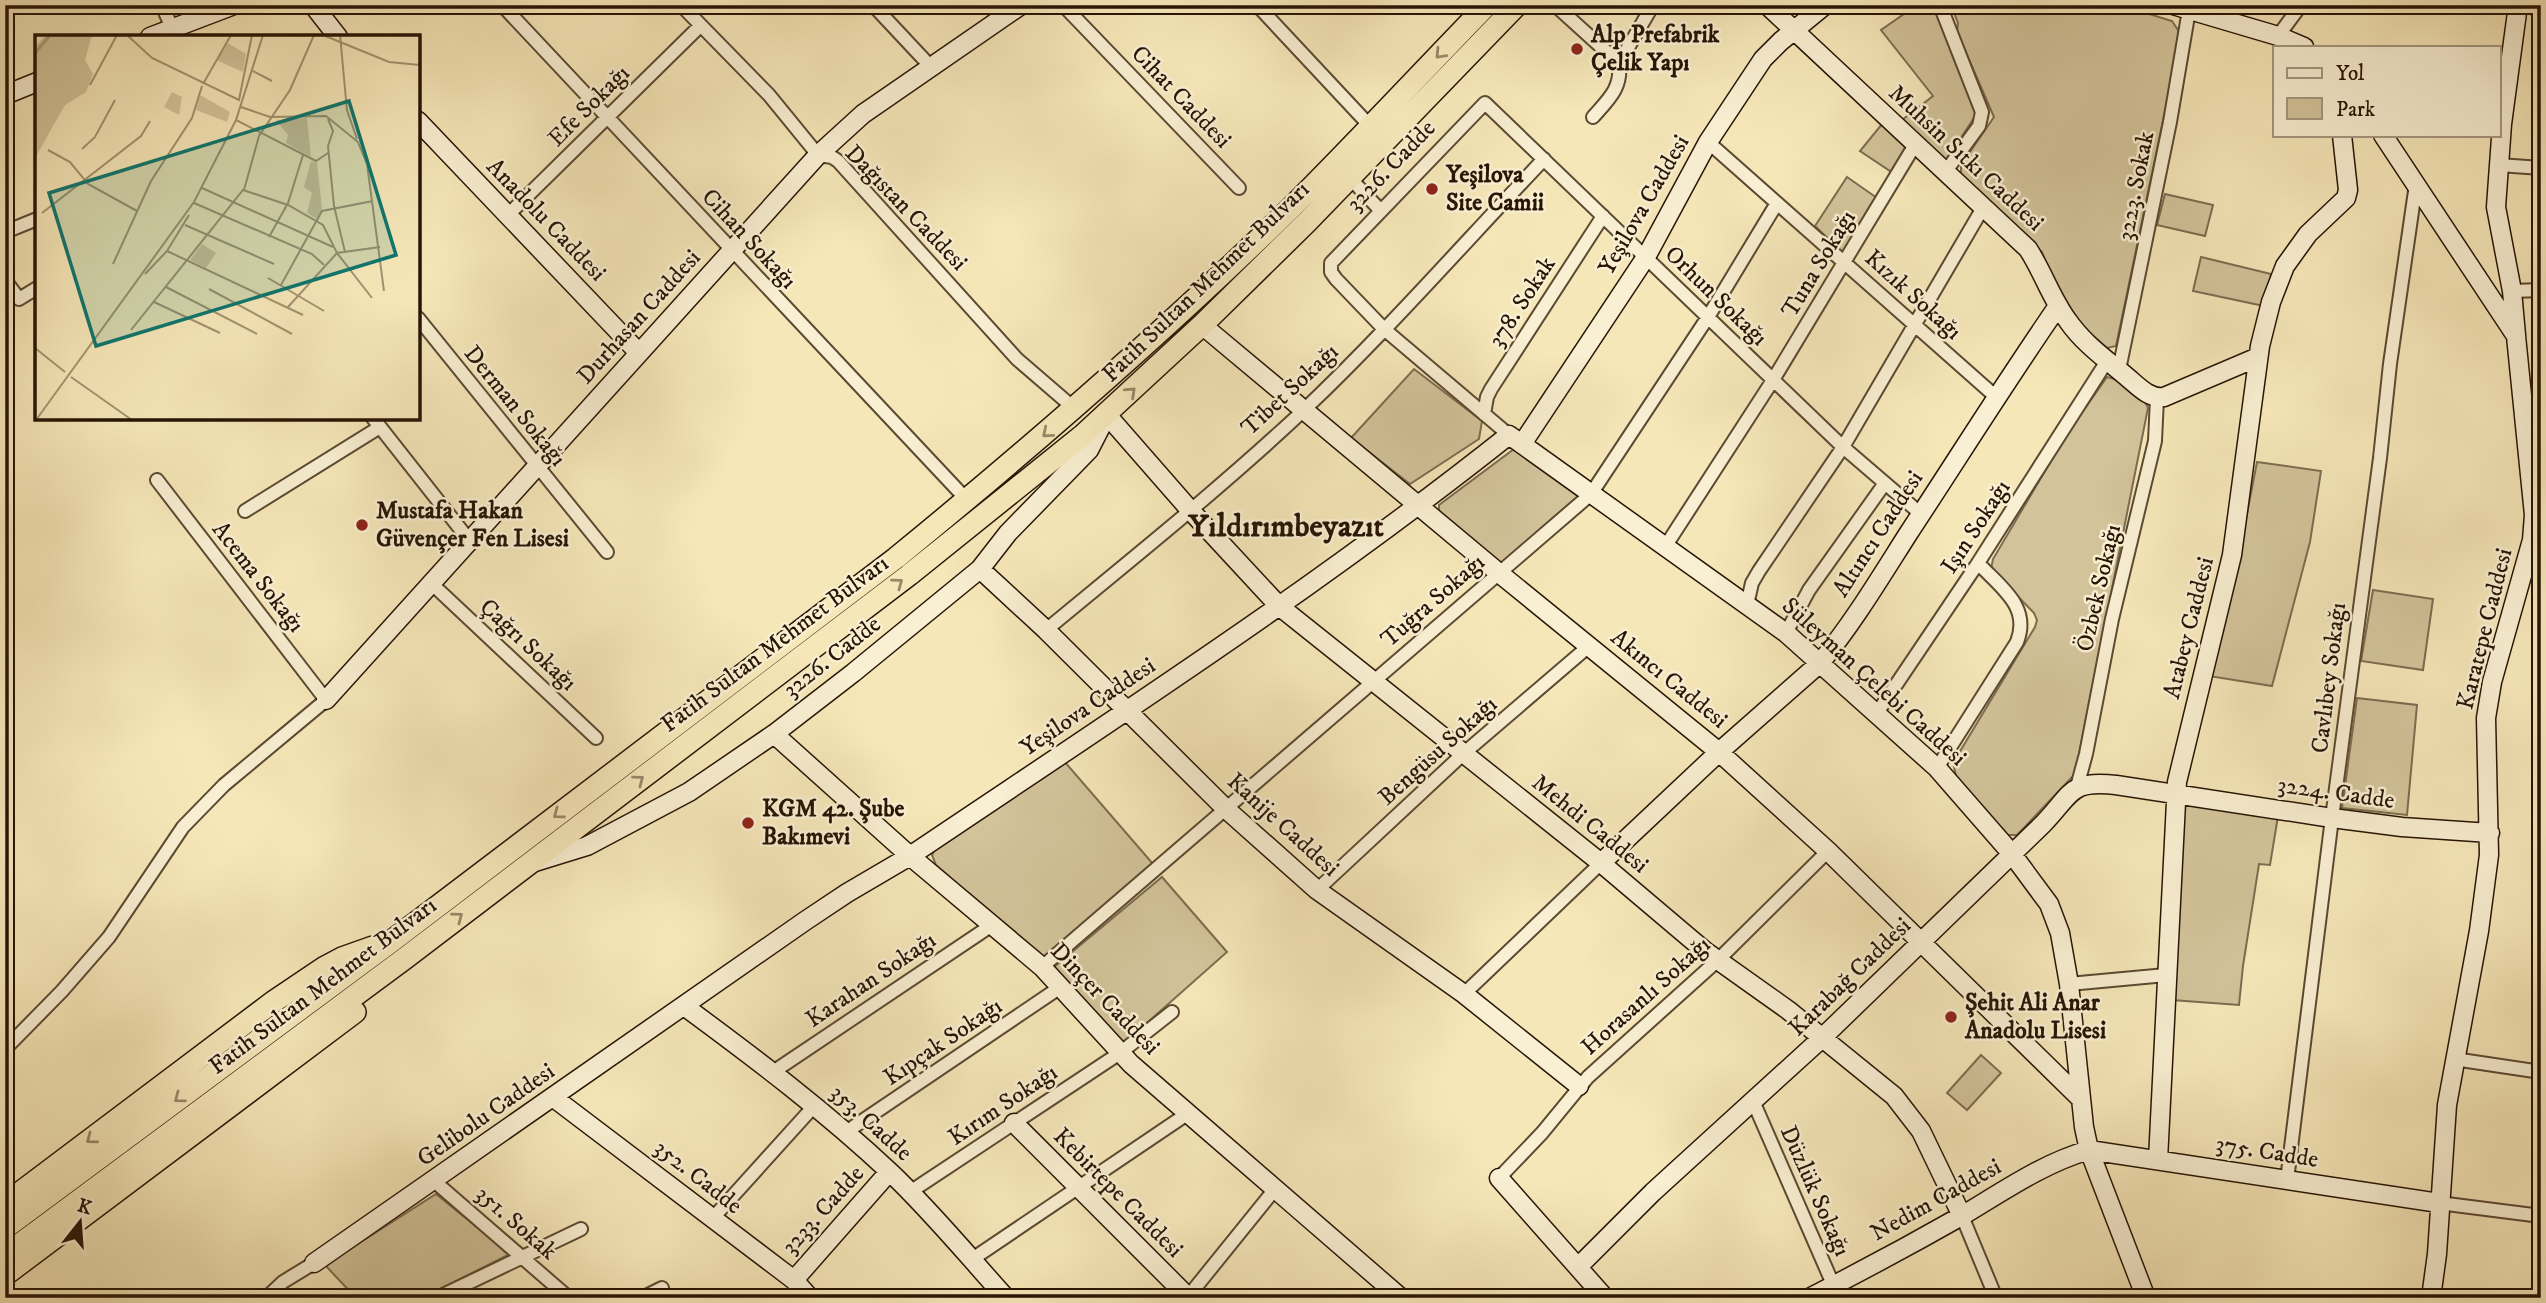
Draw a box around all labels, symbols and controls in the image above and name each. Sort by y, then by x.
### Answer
place label: Alp Prefabrik Çelik Yapı [1590,20,1721,78]
inset map [35,35,420,420]
street label: Cihat Caddesi [1124,39,1238,155]
marker: Alp Prefabrik Çelik Yapı [1569,41,1585,57]
one-way arrow [1435,46,1448,59]
legend [2273,46,2500,136]
street label: Efe Sokağı [542,59,636,153]
text: Yol [2336,61,2365,87]
street label: Muhsin Sıtkı Caddesi [1882,78,2050,238]
text: Park [2336,97,2376,123]
street label: 3226. Cadde [1340,114,1442,218]
street label: 3223. Sokak [2111,129,2161,243]
street label: Yeşilova Caddesi [1592,130,1696,280]
street label: Dağıstan Caddesi [838,139,974,277]
street label: Anadolu Caddesi [480,152,612,288]
place label: Yeşilova Site Camii [1445,160,1544,218]
street label: Fatih Sultan Mehmet Bulvarı [1096,175,1316,389]
marker: Yeşilova Site Camii [1424,181,1440,197]
street label: Cihan Sokağı [695,182,803,296]
street label: Tuna Sokağı [1775,205,1863,323]
street label: Orhun Sokağı [1658,239,1774,353]
street label: Durhasan Caddesi [571,243,707,391]
street label: Kızık Sokağı [1858,243,1968,347]
street label: 378. Sokak [1481,251,1563,353]
street label: Tibet Sokağı [1235,337,1345,443]
street label: Derman Sokağı [457,340,573,472]
one-way arrow [1123,387,1136,400]
one-way arrow [1042,425,1055,437]
street label: Altıncı Caddesi [1826,465,1930,603]
street label: Işın Sokağı [1935,474,2017,580]
place label: Mustafa Hakan Güvençer Fen Lisesi [376,496,569,554]
district label: Yıldırımbeyazıt [1187,507,1385,547]
street label: Acema Sokağı [205,515,311,639]
marker: Mustafa Hakan Güvençer Fen Lisesi [354,517,370,533]
street label: Özbek Sokağı [2070,521,2128,655]
street label: Karatepe Caddesi [2450,545,2520,713]
street label: Tuğra Sokağı [1375,548,1491,654]
street label: Fatih Sultan Mehmet Bulvarı [655,549,895,739]
street label: Atabey Caddesi [2157,554,2221,702]
one-way arrow [891,579,903,591]
street label: Süleyman Çelebi Caddesi [1775,591,1973,773]
street label: Çağrı Sokağı [473,592,583,698]
street label: Cavlıbey Sokağı [2305,601,2353,755]
street label: 3226. Cadde [777,609,887,704]
street label: Akıncı Caddesi [1604,623,1734,735]
street label: Yeşilova Caddesi [1015,651,1161,763]
street label: Bengüsu Sokağı [1372,690,1504,812]
street label: Kanije Caddesi [1221,767,1345,883]
street label: Mehdi Caddesi [1526,768,1654,880]
street label: 3224. Cadde [2276,770,2396,816]
one-way arrow [631,775,644,788]
place label: KGM 42. Şube Bakımevi [762,794,904,852]
one-way arrow [554,806,566,819]
marker: KGM 42. Şube Bakımevi [740,815,756,831]
street label: Fatih Sultan Mehmet Bulvarı [203,891,443,1081]
street label: Karabağ Caddesi [1782,911,1918,1043]
one-way arrow [450,913,463,926]
street label: Karahan Sokağı [800,925,942,1035]
street label: Horasanlı Sokağı [1575,930,1717,1062]
street label: Dinçer Caddesi [1044,936,1166,1062]
place label: Şehit Ali Anar Anadolu Lisesi [1964,988,2106,1046]
street label: Kıpçak Sokağı [878,991,1008,1093]
marker: Şehit Ali Anar Anadolu Lisesi [1943,1009,1959,1025]
street label: Gelibolu Caddesi [411,1057,561,1173]
street label: Kırım Sokağı [943,1057,1063,1153]
street label: 353. Cadde [824,1078,919,1168]
one-way arrow [175,1090,187,1103]
street label: Düzlük Sokağı [1773,1121,1857,1261]
street label: Kebirtepe Caddesi [1047,1122,1189,1264]
street label: 375. Cadde [2213,1129,2321,1175]
one-way arrow [87,1131,99,1144]
street label: 352. Cadde [648,1133,748,1221]
street label: Nedim Caddesi [1865,1152,2007,1248]
street label: 3233. Cadde [775,1159,871,1261]
street label: 351. Sokak [469,1179,563,1267]
north arrow [46,1188,116,1258]
text: K [75,1194,95,1220]

